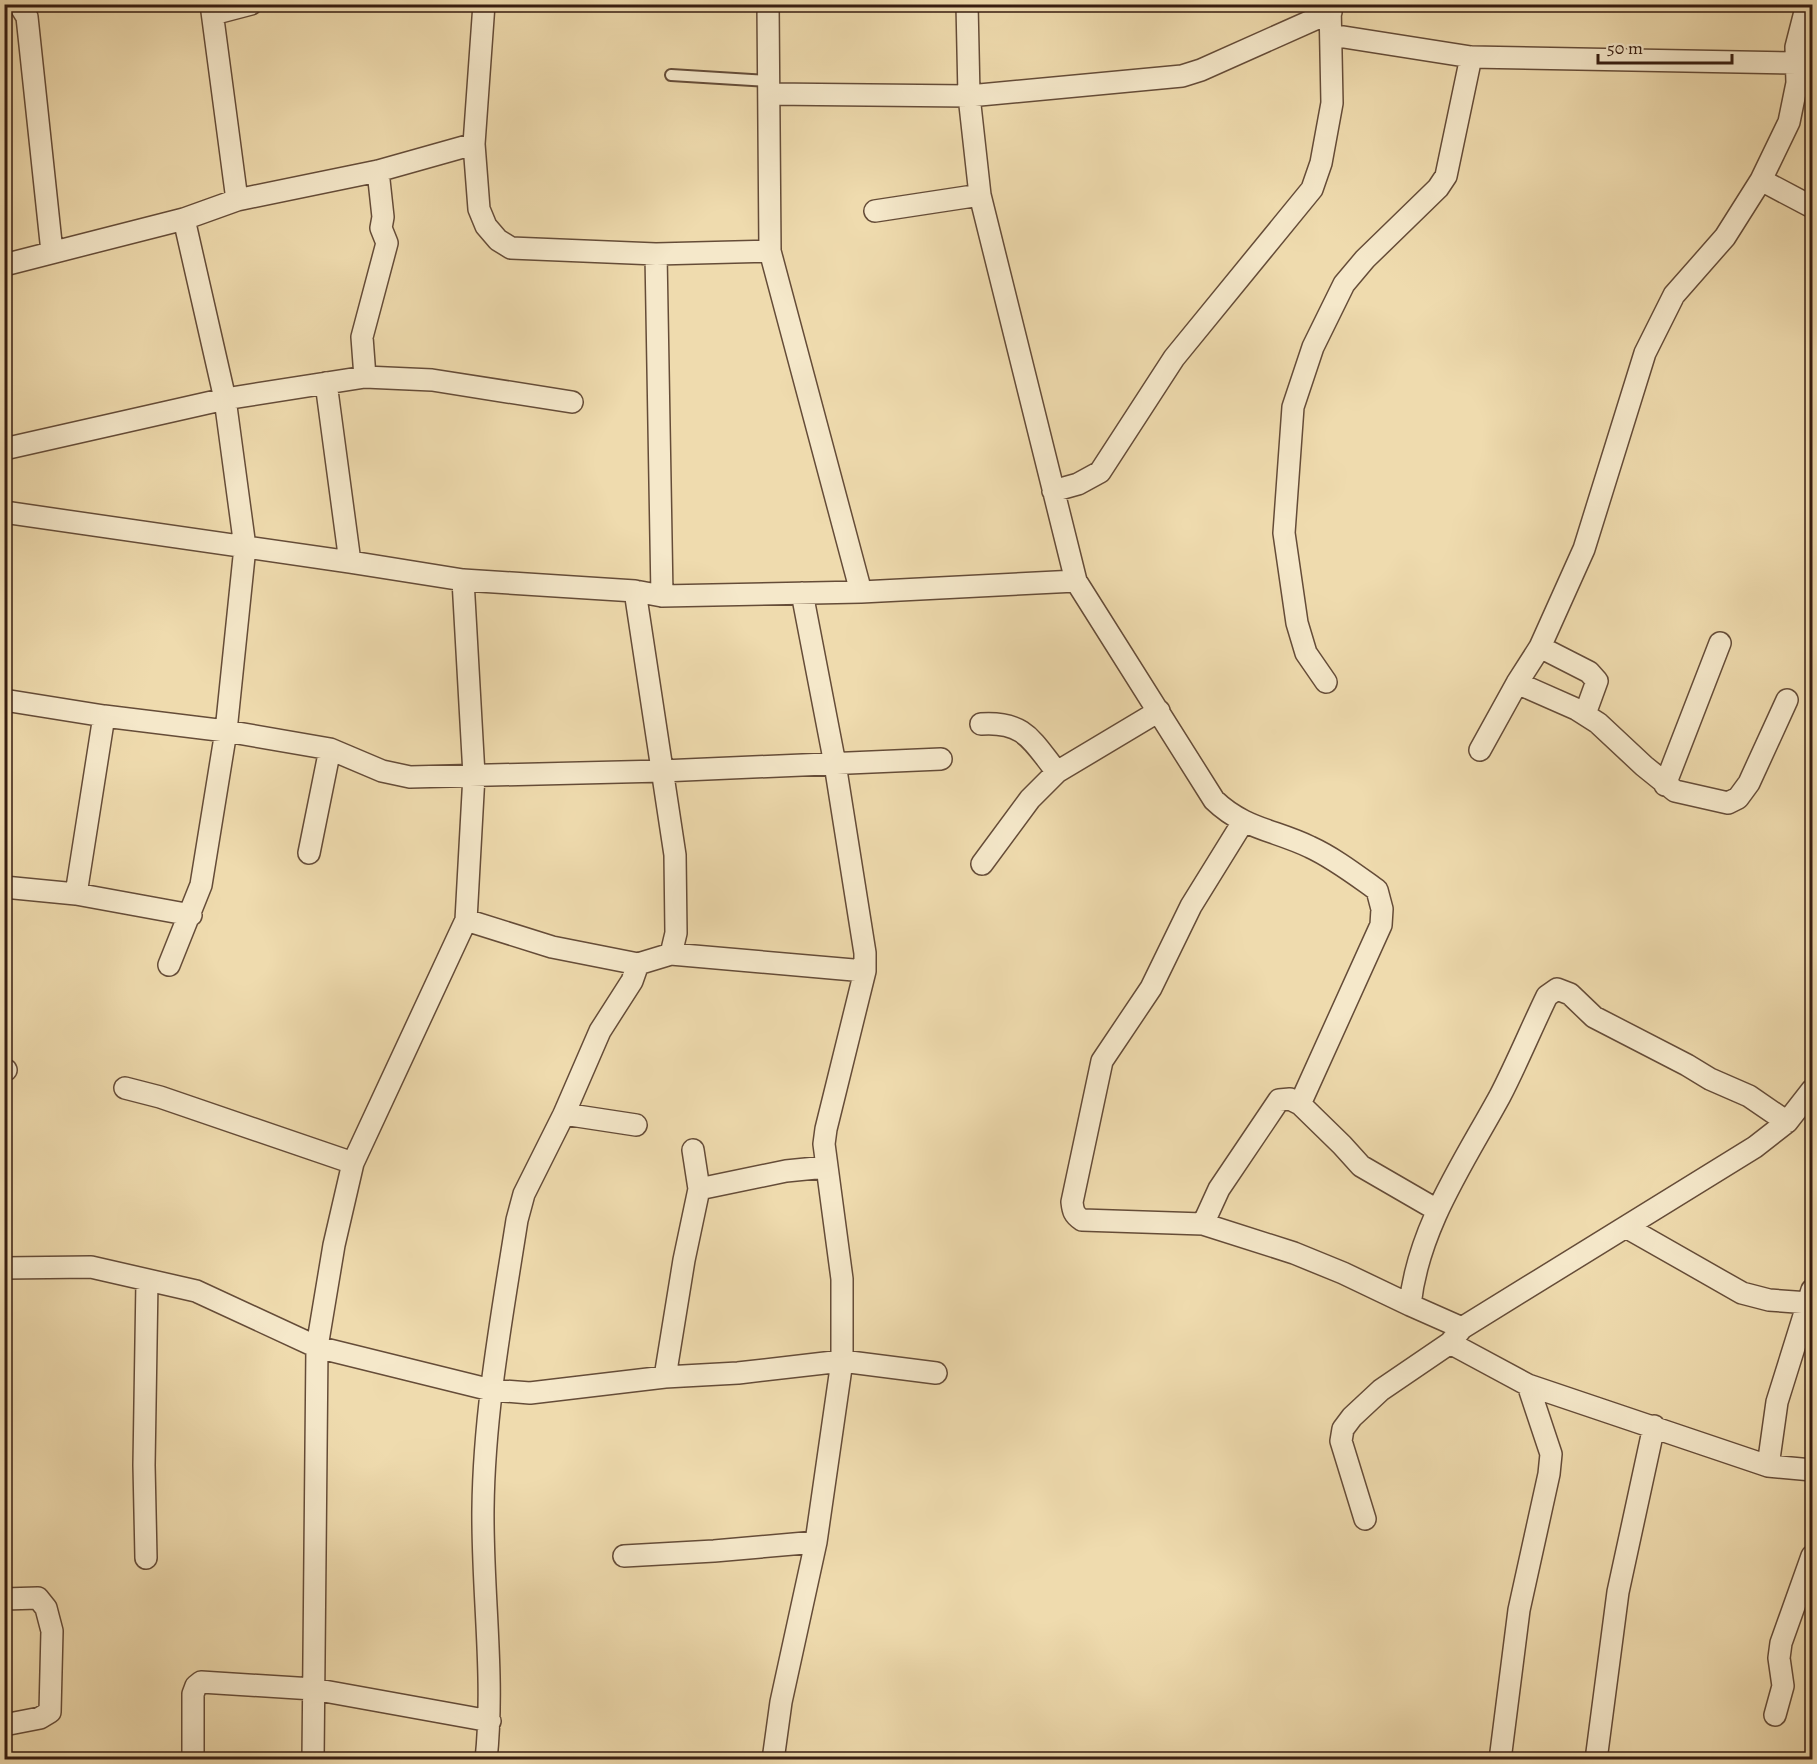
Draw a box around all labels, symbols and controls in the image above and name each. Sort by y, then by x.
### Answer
scale bar [1598,27,1732,65]
text: 50 m [1607,36,1643,60]

